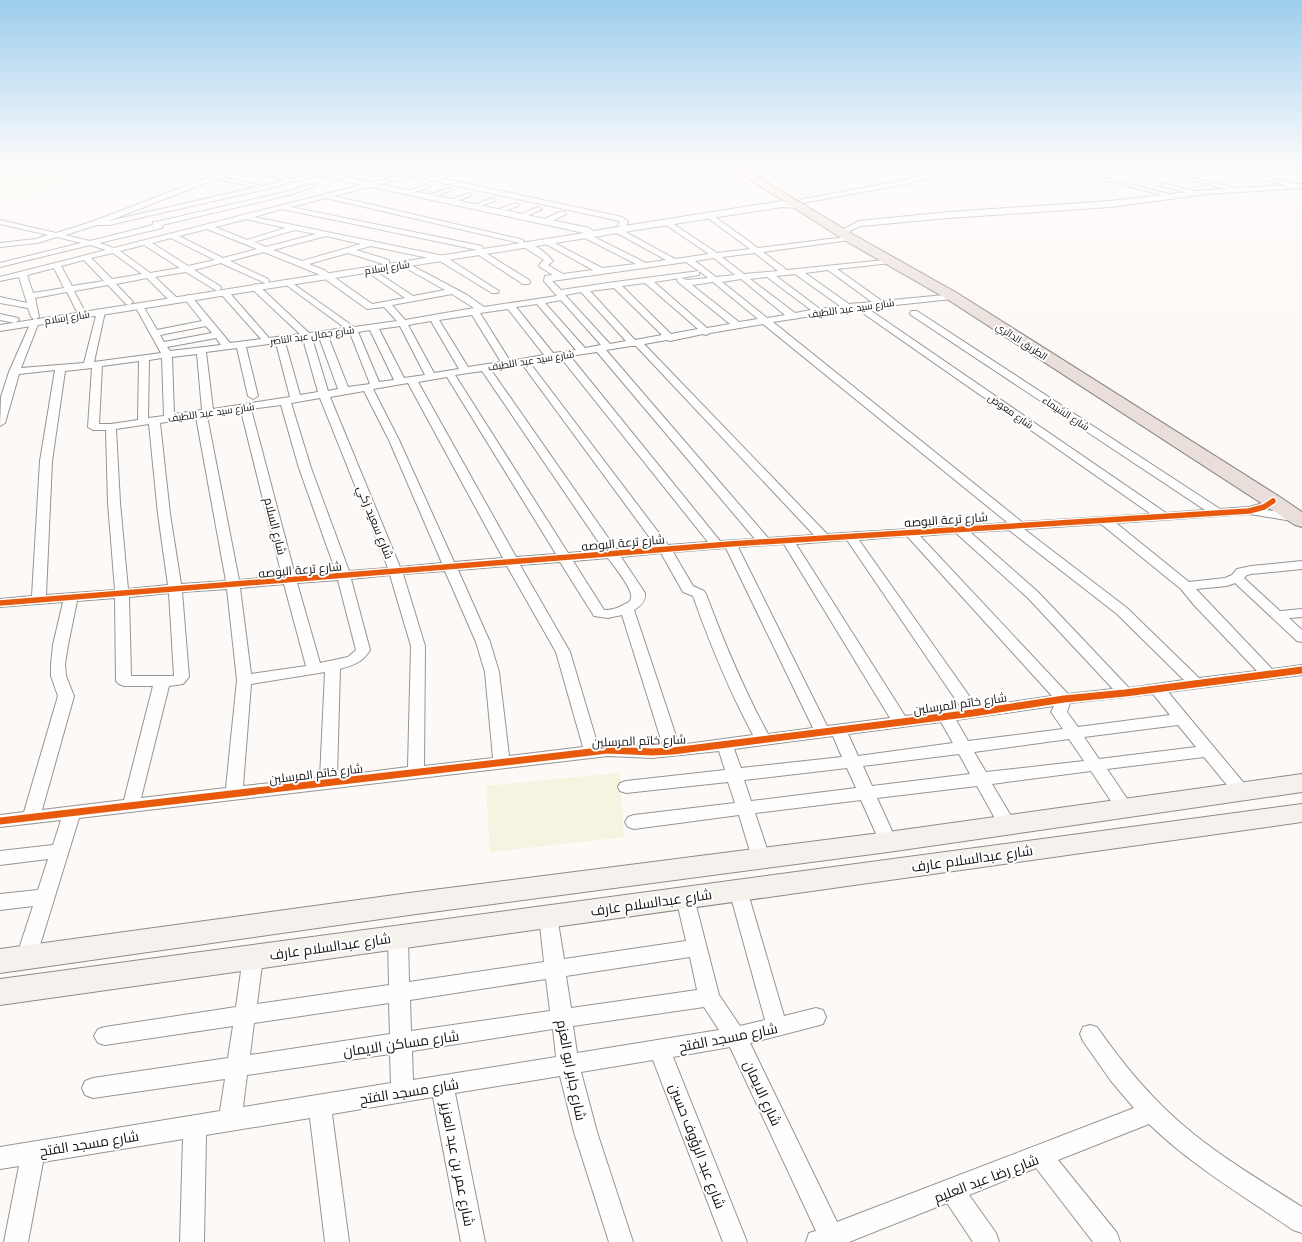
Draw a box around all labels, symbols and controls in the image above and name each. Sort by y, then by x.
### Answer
street label: شارع إسلام [363,257,411,278]
street label: شارع سيد عبد اللطيف [807,295,895,321]
street label: شارع إسلام [43,307,91,328]
street label: الطريق الدائري [993,319,1051,364]
street label: شارع جمال عبد الناصر [268,322,355,348]
street label: شارع سيد عبد اللطيف [487,346,575,374]
street label: شارع معوض [986,390,1036,432]
street label: شارع الشيماء [1040,392,1092,434]
street label: شارع سيد عبد اللطيف [167,399,255,425]
street label: شارع سعيد زكي [351,483,398,562]
street label: شارع السلام [260,496,291,557]
street label: شارع ترعة البوصه [904,508,989,531]
street label: شارع ترعة البوصه [581,530,666,555]
street label: شارع ترعة البوصه [258,557,343,582]
street label: شارع خاتم المرسلين [912,689,1008,718]
street label: شارع خاتم المرسلين [592,730,686,751]
street label: شارع خاتم المرسلين [268,759,364,788]
street label: شارع عبدالسلام عارف [910,840,1034,877]
street label: شارع عبدالسلام عارف [589,884,713,921]
street label: شارع عبدالسلام عارف [268,928,392,965]
street label: شارع جابر ابو العزم [552,1018,591,1122]
street label: شارع مسجد الفتح [677,1018,779,1056]
street label: شارع مساكن الايمان [342,1025,460,1061]
street label: شارع الايمان [740,1057,786,1129]
street label: شارع مسجد الفتح [358,1074,460,1108]
street label: شارع عبد الرؤوف حسين [665,1081,731,1211]
street label: شارع عمر بن عبد العزيز [436,1099,479,1228]
street label: شارع مسجد الفتح [38,1126,140,1160]
street label: شارع رضا عبد العليم [931,1149,1042,1208]

